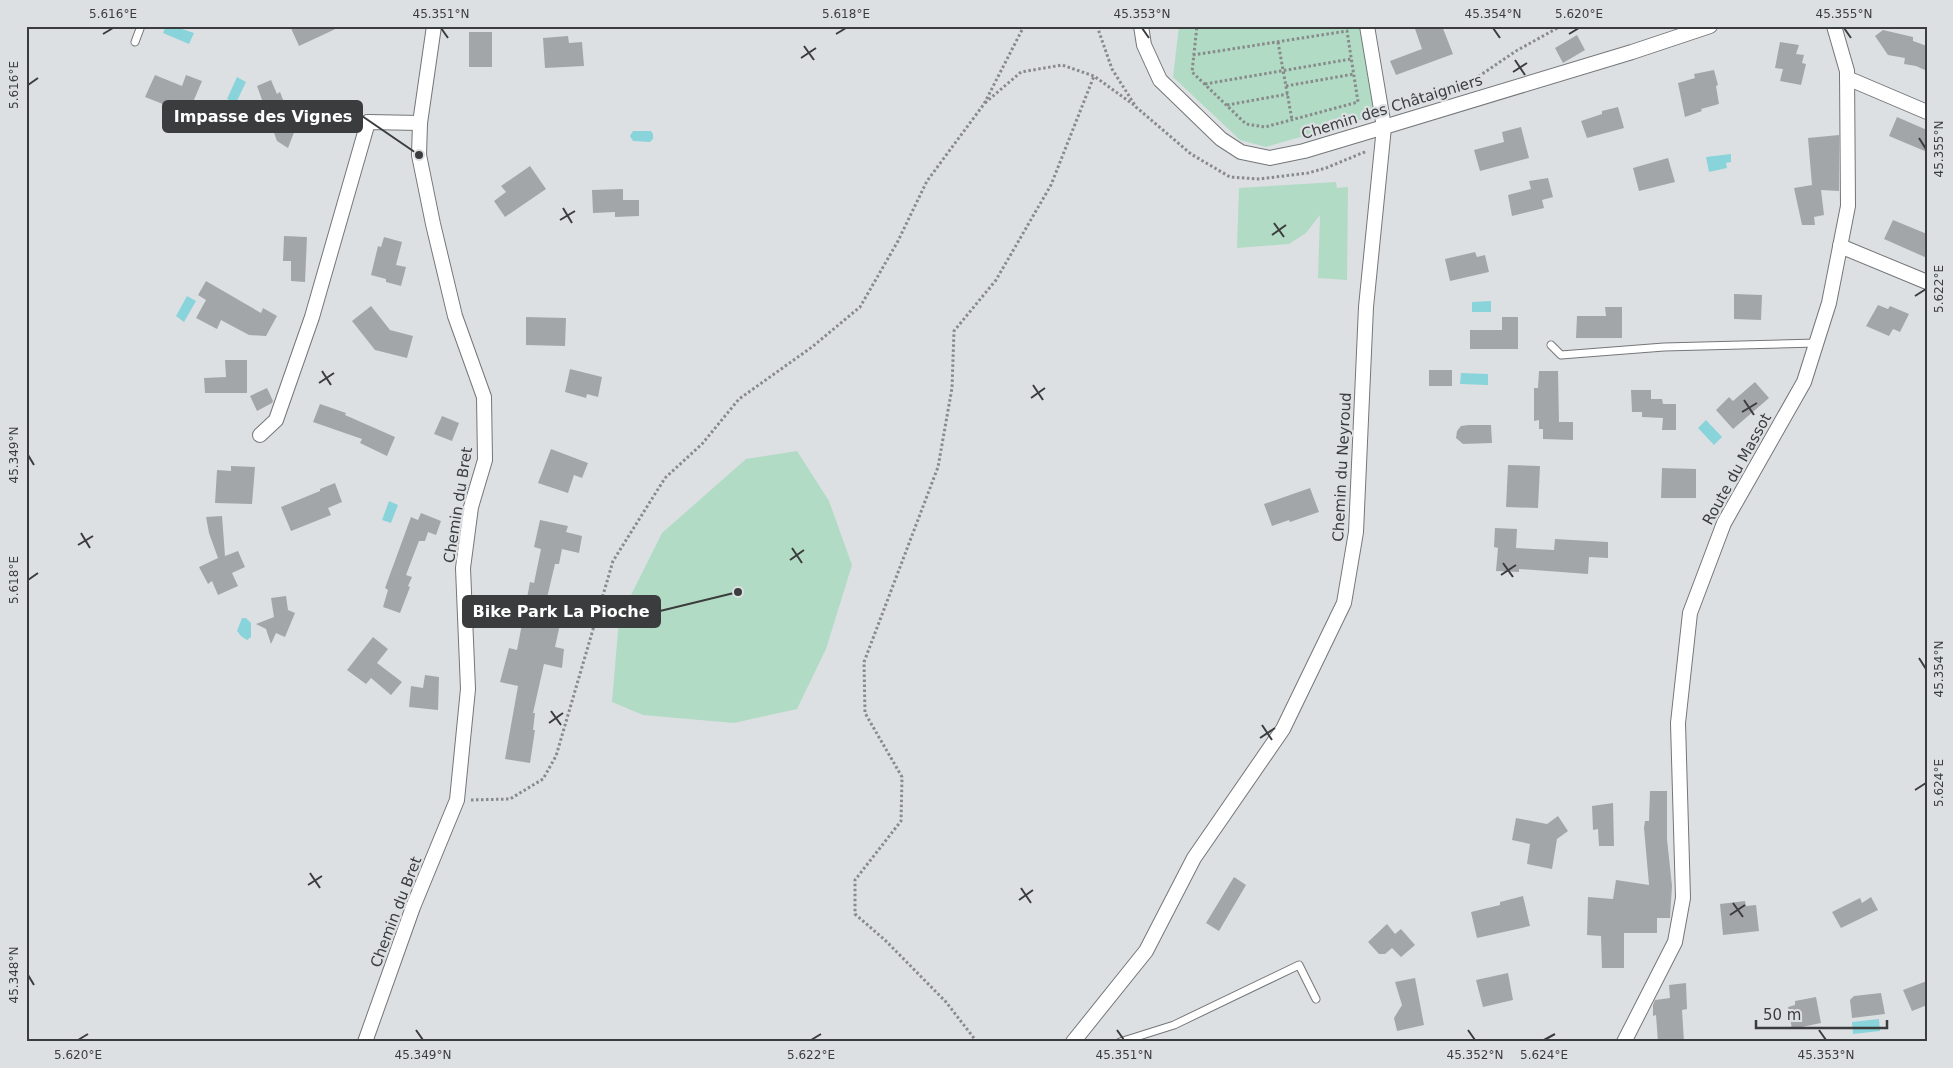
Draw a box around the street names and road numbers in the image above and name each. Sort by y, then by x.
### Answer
street label: Chemin des Châtaigniers [1299,71,1485,143]
street label: Chemin du Neyroud [1329,392,1355,542]
street label: Route du Massot [1699,410,1775,528]
street label: Chemin du Bret [440,446,476,564]
street label: Chemin du Bret [367,854,425,970]

